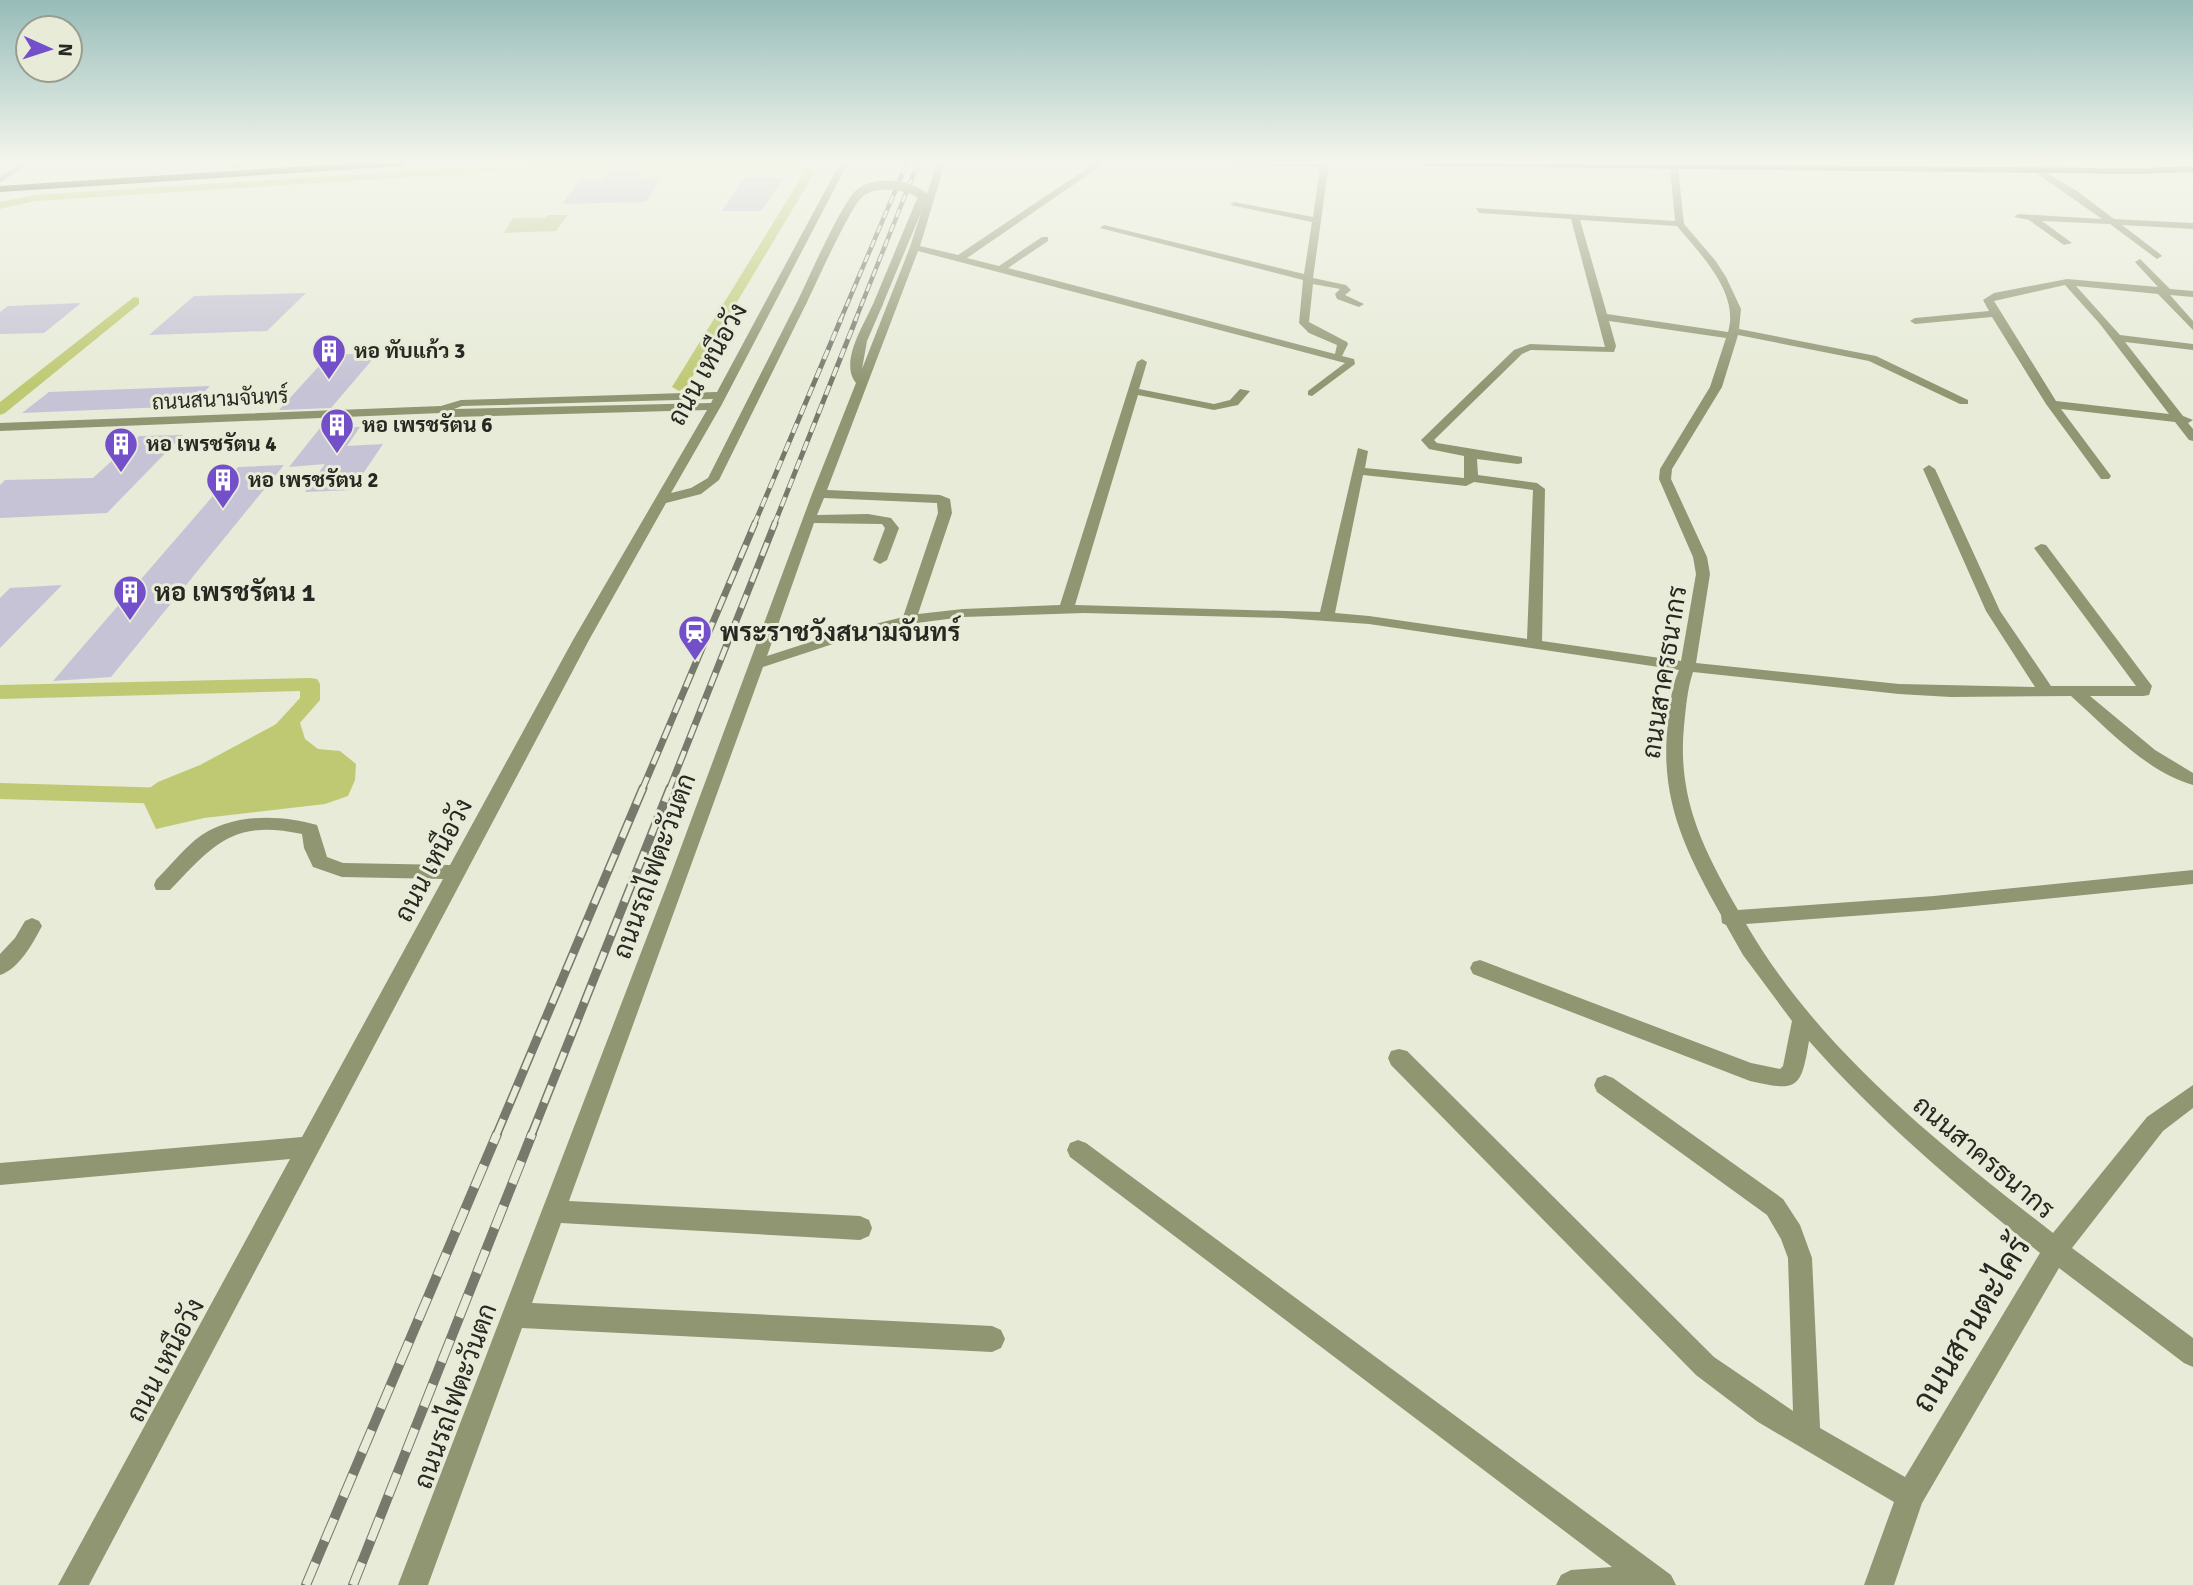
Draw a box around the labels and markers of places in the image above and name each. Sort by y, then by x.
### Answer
building icon: หอ ทับแก้ว 3 [310,332,348,381]
place label: หอ ทับแก้ว 3 [354,338,465,364]
building icon: หอ เพรชรัตน 6 [318,406,356,455]
place label: หอ เพรชรัตน 6 [362,412,493,438]
building icon: หอ เพรชรัตน 4 [102,425,140,474]
place label: หอ เพรชรัตน 4 [146,431,277,457]
building icon: หอ เพรชรัตน 2 [204,461,242,510]
place label: หอ เพรชรัตน 2 [248,467,379,493]
building icon: หอ เพรชรัตน 1 [111,573,149,622]
place label: หอ เพรชรัตน 1 [154,577,316,609]
station icon: พระราชวังสนามจันทร์ [676,613,714,662]
place label: พระราชวังสนามจันทร์ [720,615,962,649]

